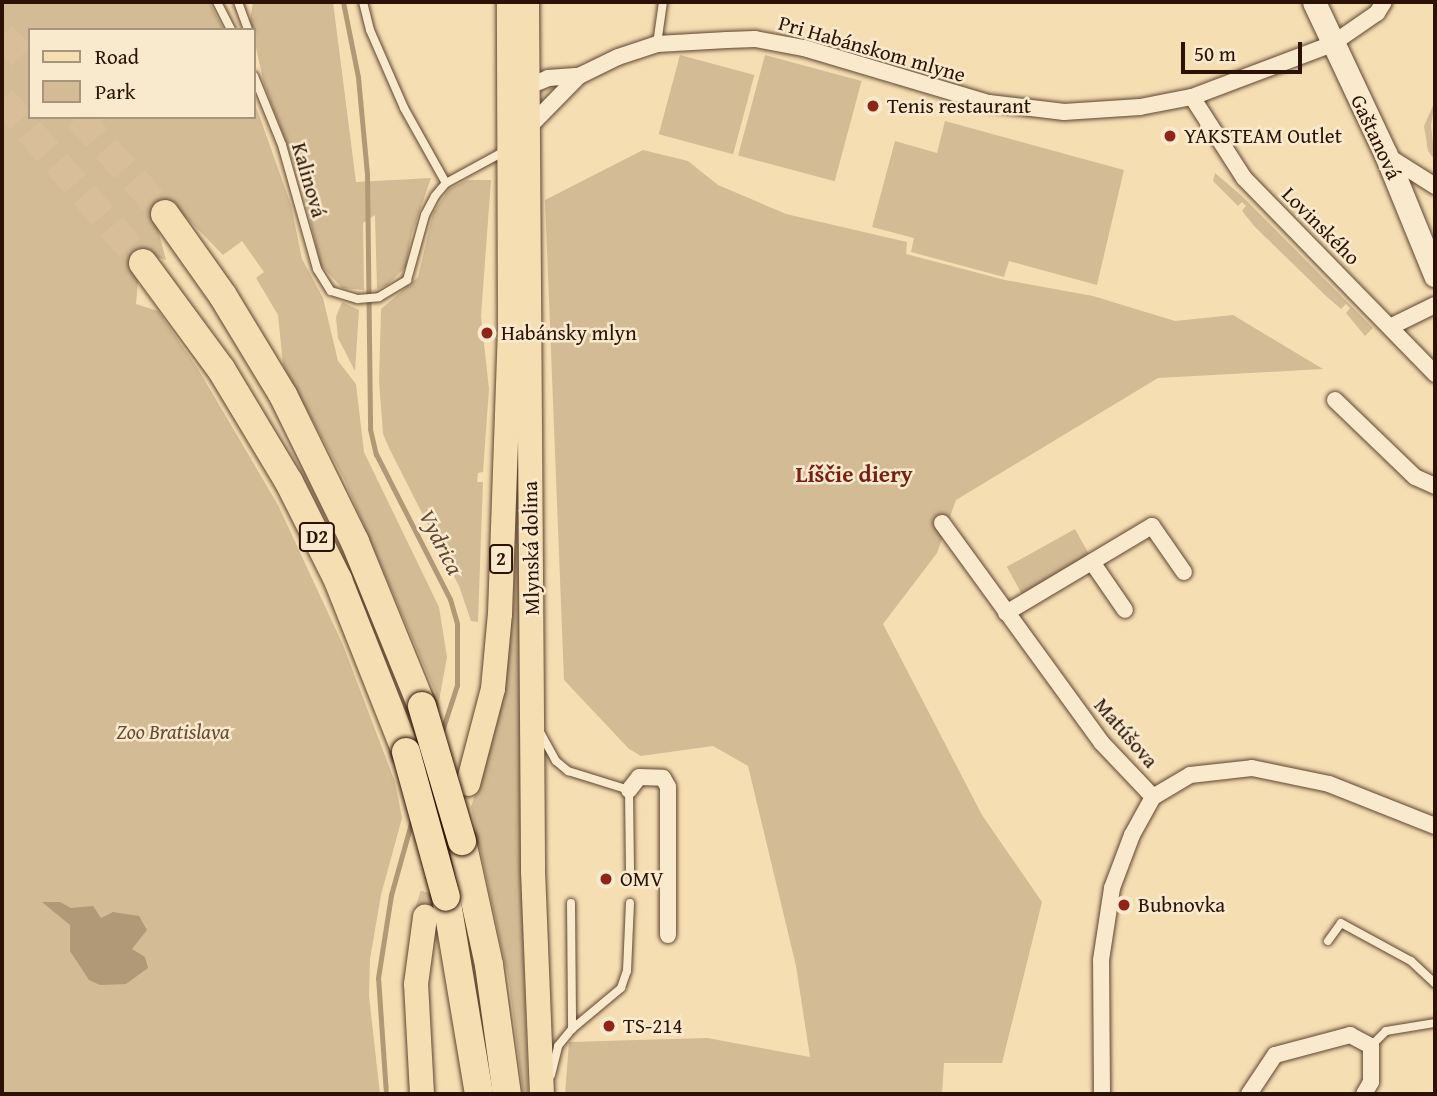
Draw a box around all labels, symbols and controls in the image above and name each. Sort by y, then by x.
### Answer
street label: Pri Habánskom mlyne [776,10,968,88]
legend [28,28,256,119]
scale bar [1185,28,1306,72]
text: 50 m [1194,38,1236,69]
text: Road [95,41,139,72]
text: Park [95,76,136,107]
street label: Gaštanová [1345,91,1407,183]
place label: Tenis restaurant [887,93,1031,119]
marker: Tenis restaurant [865,98,881,114]
place label: YAKSTEAM Outlet [1184,123,1342,149]
marker: YAKSTEAM Outlet [1162,128,1178,144]
street label: Kalinová [286,140,332,220]
street label: Lovinského [1277,182,1365,270]
place label: Habánsky mlyn [501,320,637,346]
marker: Habánsky mlyn [479,325,495,341]
district label: Líščie diery [795,460,913,488]
street label: Mlynská dolina [517,481,545,615]
water label: Vydrica [413,505,469,579]
road number: D2 [298,522,336,552]
road number: 2 [489,544,513,574]
street label: Matúšova [1089,693,1163,773]
park label: Zoo Bratislava [116,719,230,745]
place label: OMV [620,866,664,892]
marker: OMV [598,871,614,887]
place label: Bubnovka [1138,892,1225,918]
marker: Bubnovka [1116,897,1132,913]
place label: TS-214 [623,1013,683,1039]
marker: TS-214 [601,1018,617,1034]

